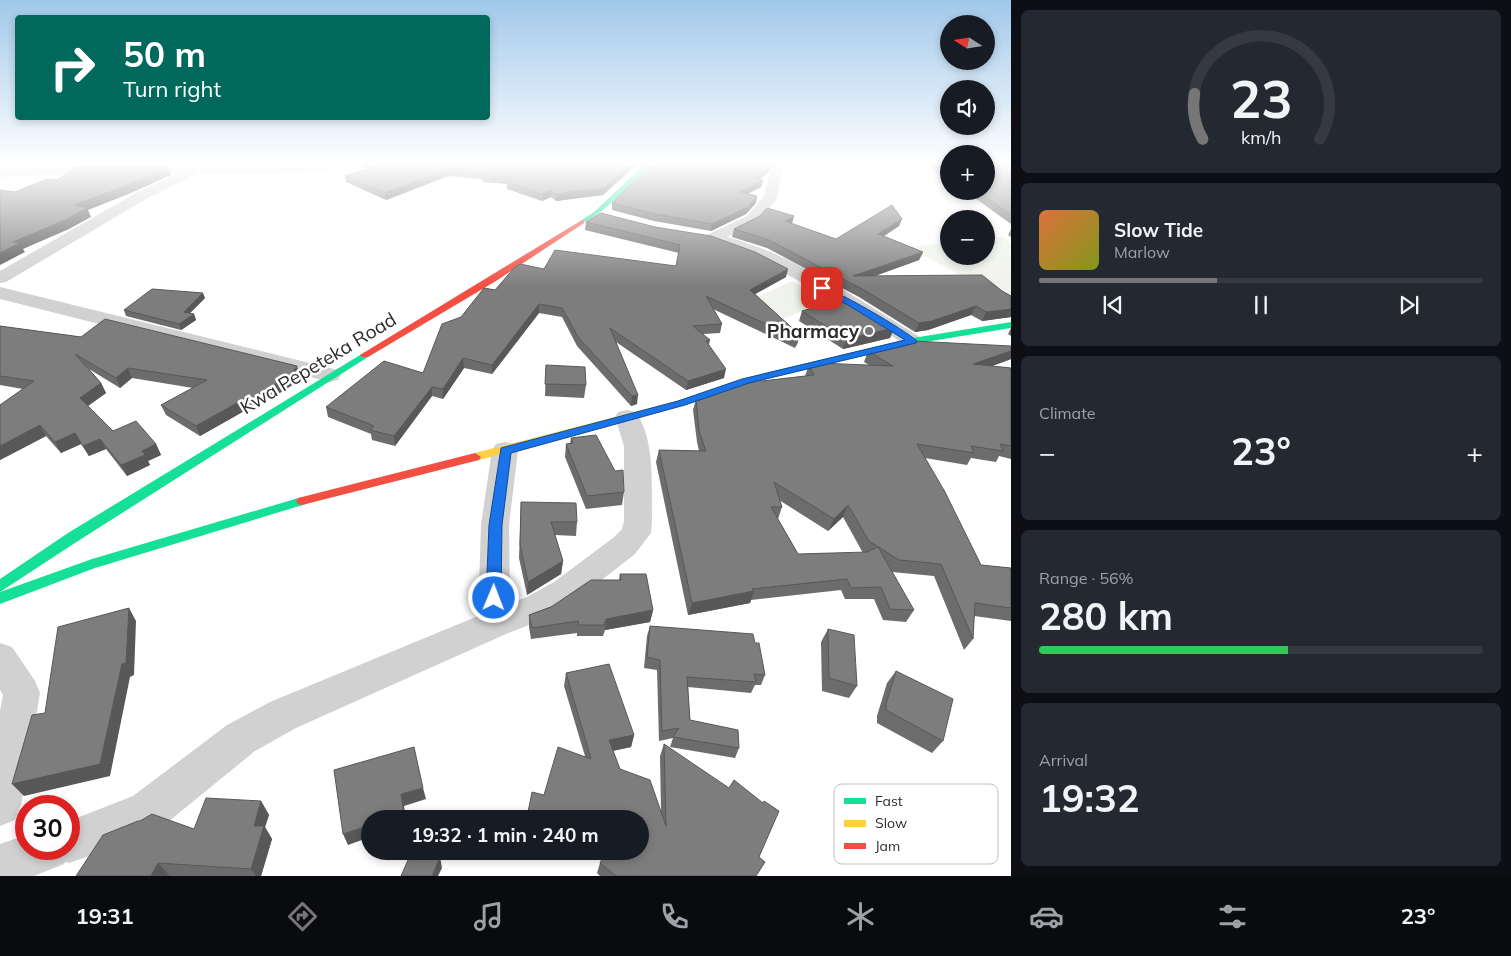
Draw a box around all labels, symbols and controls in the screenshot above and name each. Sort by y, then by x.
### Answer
north arrow [940,15,995,70]
map controls [940,15,995,265]
text: 50 m [123,32,206,76]
icon: right [40,35,105,100]
text: 23 [1230,66,1292,131]
text: Turn right [123,75,221,103]
button: sound [940,80,995,135]
text: km/h [1241,126,1281,148]
button: + [940,145,995,200]
button: − [940,210,995,265]
text: Slow Tide [1114,218,1203,242]
text: Marlow [1114,242,1170,262]
pin [801,267,843,309]
icon: arrive [808,274,836,302]
icon: previous [1099,291,1127,319]
icon: pause [1247,291,1275,319]
icon: next [1395,291,1423,319]
street label: Kwa Pepeteka Road [236,307,400,419]
place label: Pharmacy [767,319,860,343]
marker: Pharmacy [863,325,875,337]
text: Climate [1039,403,1095,423]
text: 23° [1231,427,1291,475]
text: − [1039,435,1056,470]
text: + [1466,435,1483,470]
text: Range · 56% [1039,568,1134,588]
position arrow [467,571,519,623]
text: 280 km [1039,592,1173,640]
text: Arrival [1039,750,1088,770]
text: 19:32 [1039,774,1140,822]
legend [834,784,998,864]
text: Fast [875,792,903,810]
speed limit sign: 30 [15,795,80,860]
text: Slow [875,814,907,832]
text: 19:32 · 1 min · 240 m [411,823,599,847]
text: Jam [875,837,900,855]
icon: directions [285,899,320,934]
icon: music [471,899,506,934]
icon: phone [657,899,692,934]
icon: climate [843,899,878,934]
icon: car [1029,899,1064,934]
icon: filters [1215,899,1250,934]
text: 19:31 [75,902,134,930]
text: 23° [1401,902,1435,930]

